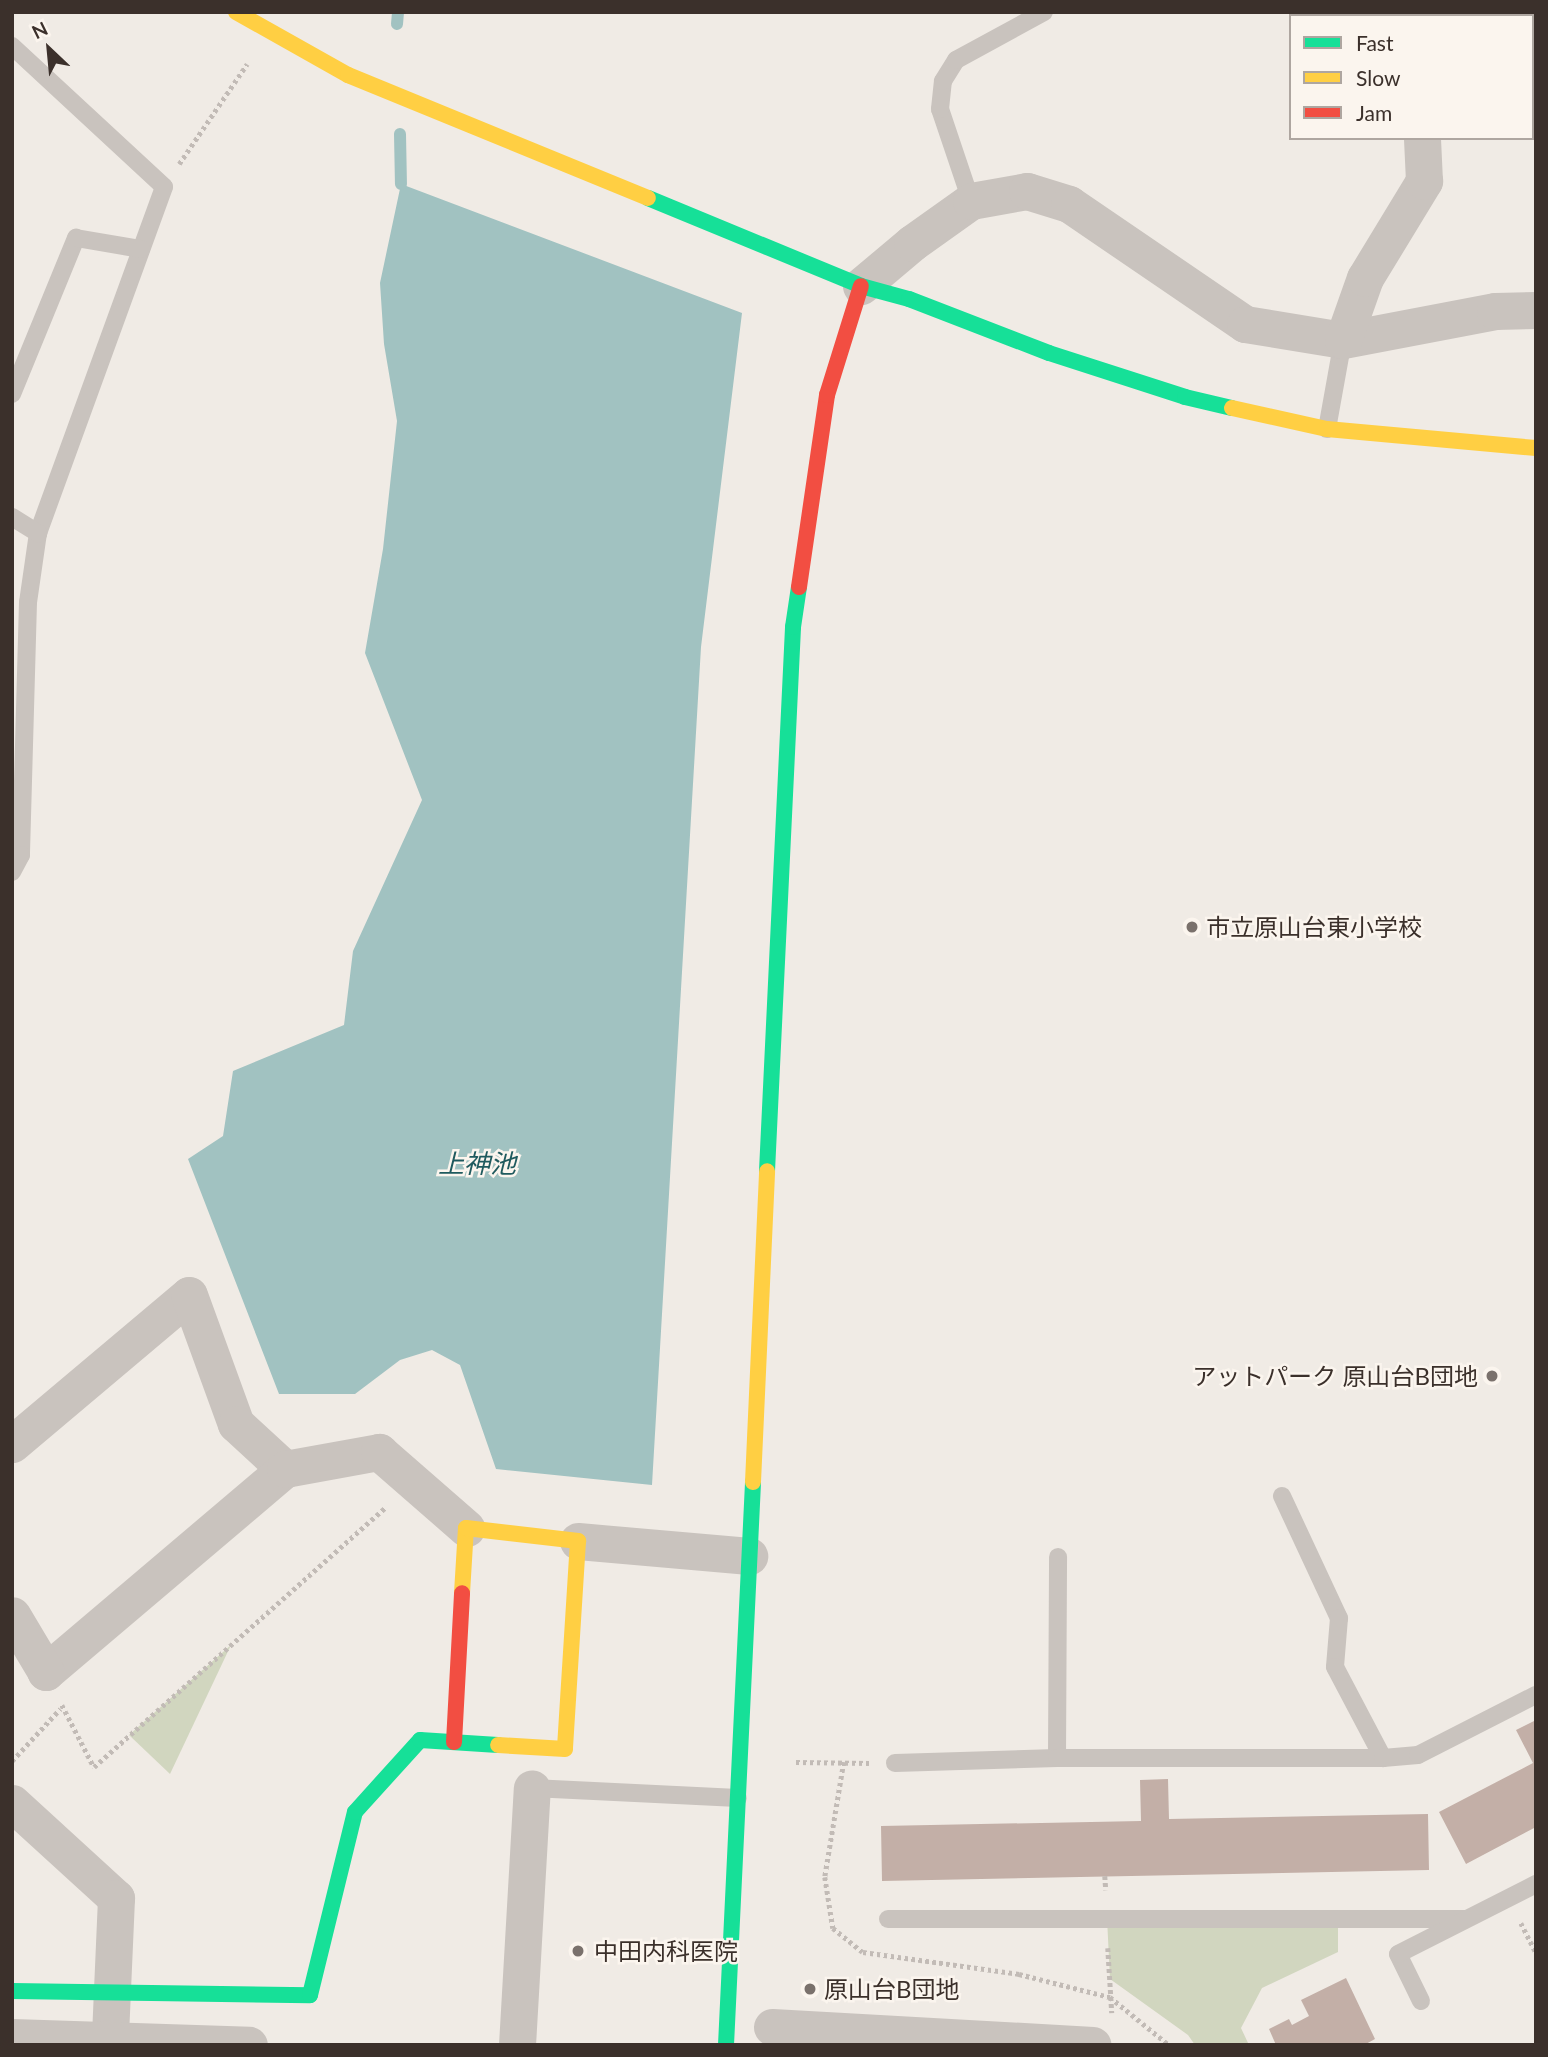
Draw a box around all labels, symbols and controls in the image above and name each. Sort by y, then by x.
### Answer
north arrow [14,14,84,84]
legend [1289,14,1534,140]
text: N [28,16,51,43]
text: Fast [1356,30,1393,55]
text: Slow [1356,65,1400,90]
text: Jam [1356,100,1392,125]
place label: 市立原山台東小学校 [1206,913,1422,941]
marker: 市立原山台東小学校 [1184,919,1200,935]
water label: 上神池 [438,1148,516,1180]
place label: アットパーク 原山台B団地 [1192,1362,1478,1390]
marker: アットパーク 原山台B団地 [1484,1368,1500,1384]
place label: 中田内科医院 [594,1937,738,1965]
marker: 中田内科医院 [568,1941,588,1961]
place label: 原山台B団地 [824,1975,960,2003]
marker: 原山台B団地 [802,1981,818,1997]

